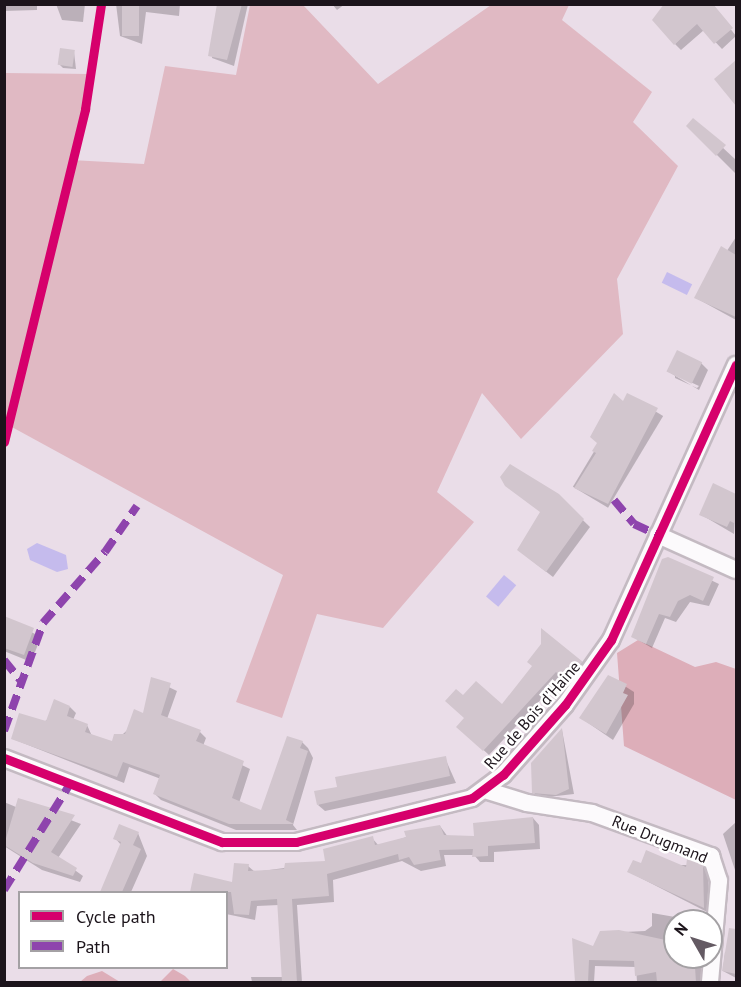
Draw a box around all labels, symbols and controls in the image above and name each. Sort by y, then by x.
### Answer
street label: Rue de Bois d'Haine [480,657,584,773]
street label: Rue Drugmand [609,811,711,867]
legend [18,891,228,969]
text: Cycle path [76,905,156,928]
north arrow [663,909,723,969]
text: N [669,919,692,939]
text: Path [76,935,110,958]

